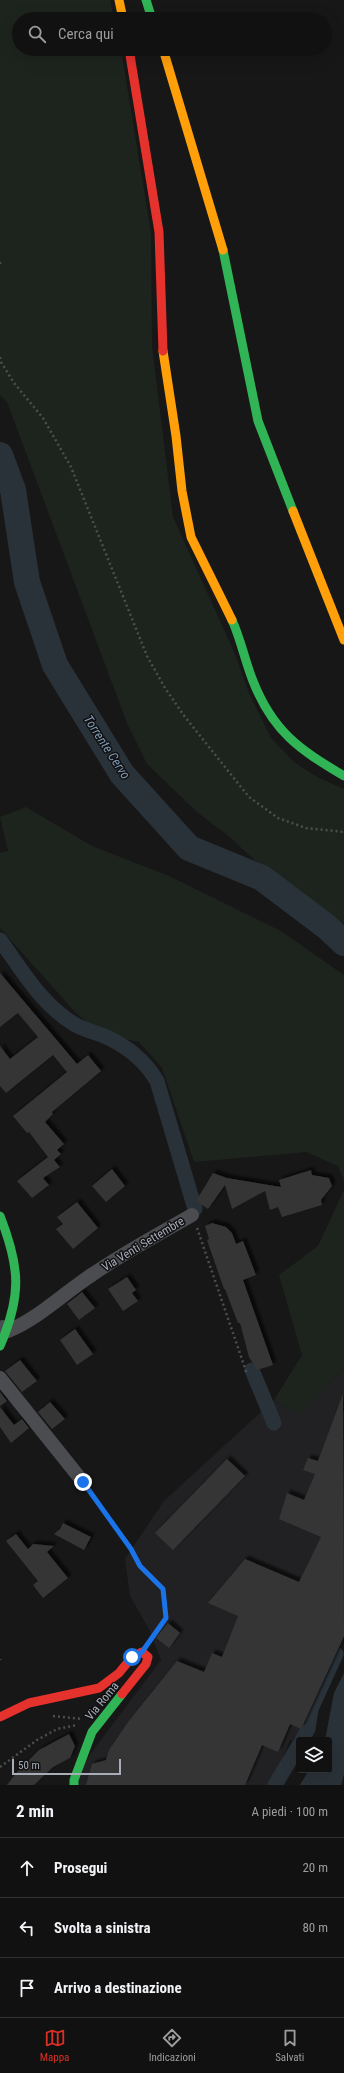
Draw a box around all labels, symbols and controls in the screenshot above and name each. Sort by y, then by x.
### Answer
search box [12,12,332,56]
icon: search [26,23,48,45]
text: Cerca qui [58,25,114,43]
water label: Torrente Cervo [81,712,133,782]
street label: Via Venti Settembre [99,1214,187,1274]
route end [74,1473,92,1491]
route start [123,1648,141,1666]
street label: Via Roma [82,1679,122,1723]
map controls [296,1737,332,1773]
button: layers [296,1737,332,1773]
scale bar [12,1757,121,1776]
text: 50 m [18,1759,40,1772]
text: 2 min [16,1801,54,1821]
text: A piedi · 100 m [251,1804,328,1819]
icon: ahead [16,1857,38,1879]
text: Prosegui [54,1859,107,1877]
text: 20 m [302,1860,328,1875]
icon: left [16,1917,38,1939]
text: Svolta a sinistra [54,1919,151,1937]
text: 80 m [302,1920,328,1935]
icon: arrive [16,1977,38,1999]
text: Arrivo a destinazione [54,1979,182,1997]
tab: Mappa [40,2027,69,2064]
tab: Indicazioni [149,2027,196,2064]
tab: Salvati [275,2027,304,2064]

